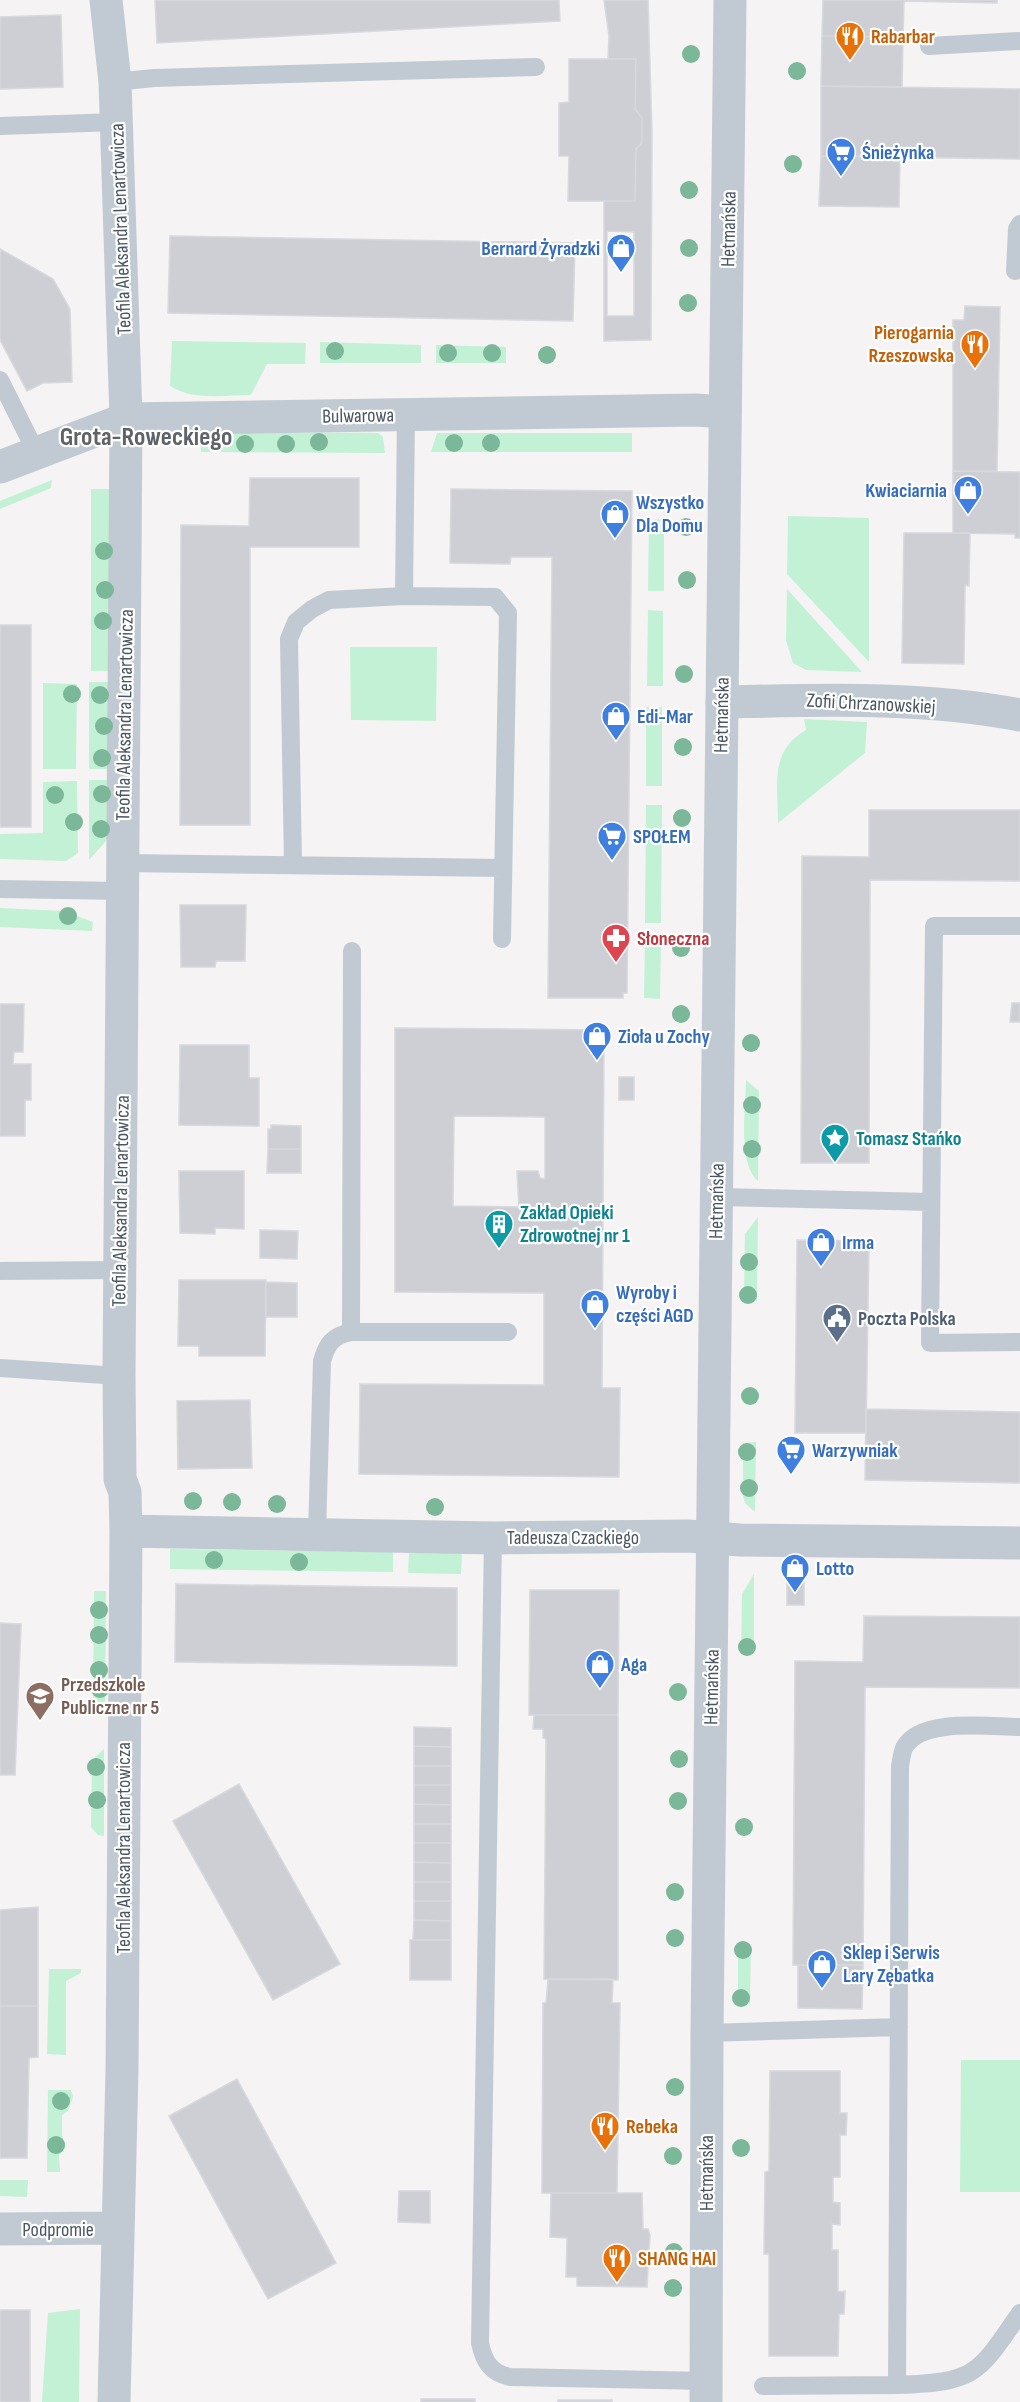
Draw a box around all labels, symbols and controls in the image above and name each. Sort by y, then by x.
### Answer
restaurant icon: Rabarbar [834,20,866,62]
place label: Rabarbar [871,25,935,49]
street label: Teofila Aleksandra Lenartowicza [105,123,137,335]
supermarket icon: Śnieżynka [825,136,857,178]
place label: Śnieżynka [862,141,934,165]
street label: Hetmańska [716,191,742,267]
shop icon: Bernard Żyradzki [605,232,637,274]
place label: Bernard Żyradzki [481,237,600,261]
place label: Pierogarnia Rzeszowska [868,321,954,368]
restaurant icon: Pierogarnia Rzeszowska [959,328,991,370]
street label: Bulwarowa [322,403,394,429]
district label: Grota-Roweckiego [60,422,232,453]
shop icon: Kwiaciarnia [952,474,984,516]
place label: Kwiaciarnia [865,479,947,503]
place label: Wszystko Dla Domu [636,491,704,538]
shop icon: Wszystko Dla Domu [599,498,631,540]
street label: Teofila Aleksandra Lenartowicza [111,609,139,821]
street label: Hetmańska [709,677,735,753]
street label: Zofii Chrzanowskiej [806,689,936,719]
shop icon: Edi-Mar [600,700,632,742]
place label: Edi-Mar [637,705,693,729]
supermarket icon: SPOŁEM [596,820,628,862]
place label: SPOŁEM [633,825,691,849]
pharmacy icon: Słoneczna [600,922,632,964]
place label: Słoneczna [637,927,709,951]
shop icon: Zioła u Zochy [581,1020,613,1062]
place label: Zioła u Zochy [618,1025,710,1049]
street label: Teofila Aleksandra Lenartowicza [107,1095,135,1307]
place icon: Tomasz Stańko [819,1122,851,1164]
place label: Tomasz Stańko [856,1127,961,1151]
street label: Hetmańska [704,1163,730,1239]
place label: Zakład Opieki Zdrowotnej nr 1 [520,1201,630,1248]
building icon: Zakład Opieki Zdrowotnej nr 1 [483,1208,515,1250]
shop icon: Irma [805,1226,837,1268]
place label: Irma [842,1231,874,1255]
place label: Wyroby i części AGD [616,1281,694,1328]
shop icon: Wyroby i części AGD [579,1288,611,1330]
public building icon: Poczta Polska [821,1302,853,1344]
place label: Poczta Polska [858,1307,956,1331]
supermarket icon: Warzywniak [775,1434,807,1476]
place label: Warzywniak [812,1439,898,1463]
street label: Tadeusza Czackiego [507,1526,639,1550]
shop icon: Lotto [779,1552,811,1594]
place label: Lotto [816,1557,854,1581]
shop icon: Aga [584,1648,616,1690]
street label: Hetmańska [699,1649,725,1725]
place label: Aga [620,1653,647,1677]
place label: Przedszkole Publiczne nr 5 [61,1673,160,1720]
school or university icon: Przedszkole Publiczne nr 5 [24,1680,56,1722]
street label: Teofila Aleksandra Lenartowicza [112,1742,136,1954]
place label: Sklep i Serwis Lary Zębatka [843,1941,940,1988]
shop icon: Sklep i Serwis Lary Zębatka [806,1948,838,1990]
restaurant icon: Rebeka [589,2110,621,2152]
place label: Rebeka [626,2115,678,2139]
street label: Hetmańska [695,2135,719,2211]
street label: Podpromie [22,2218,94,2242]
restaurant icon: SHANG HAI [601,2242,633,2284]
place label: SHANG HAI [638,2247,716,2271]

